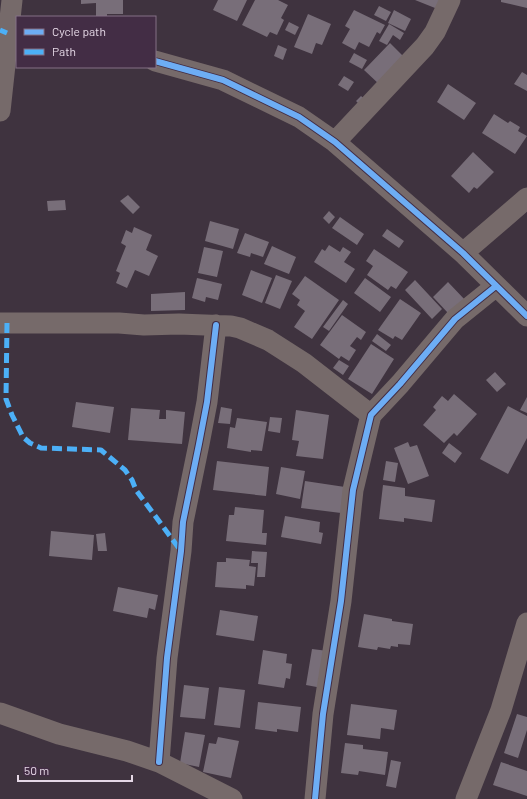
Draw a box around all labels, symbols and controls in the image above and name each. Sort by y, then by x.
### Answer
legend [16,16,156,68]
text: Cycle path [52,24,106,38]
text: Path [52,44,76,58]
scale bar [18,757,132,783]
text: 50 m [24,763,49,777]

